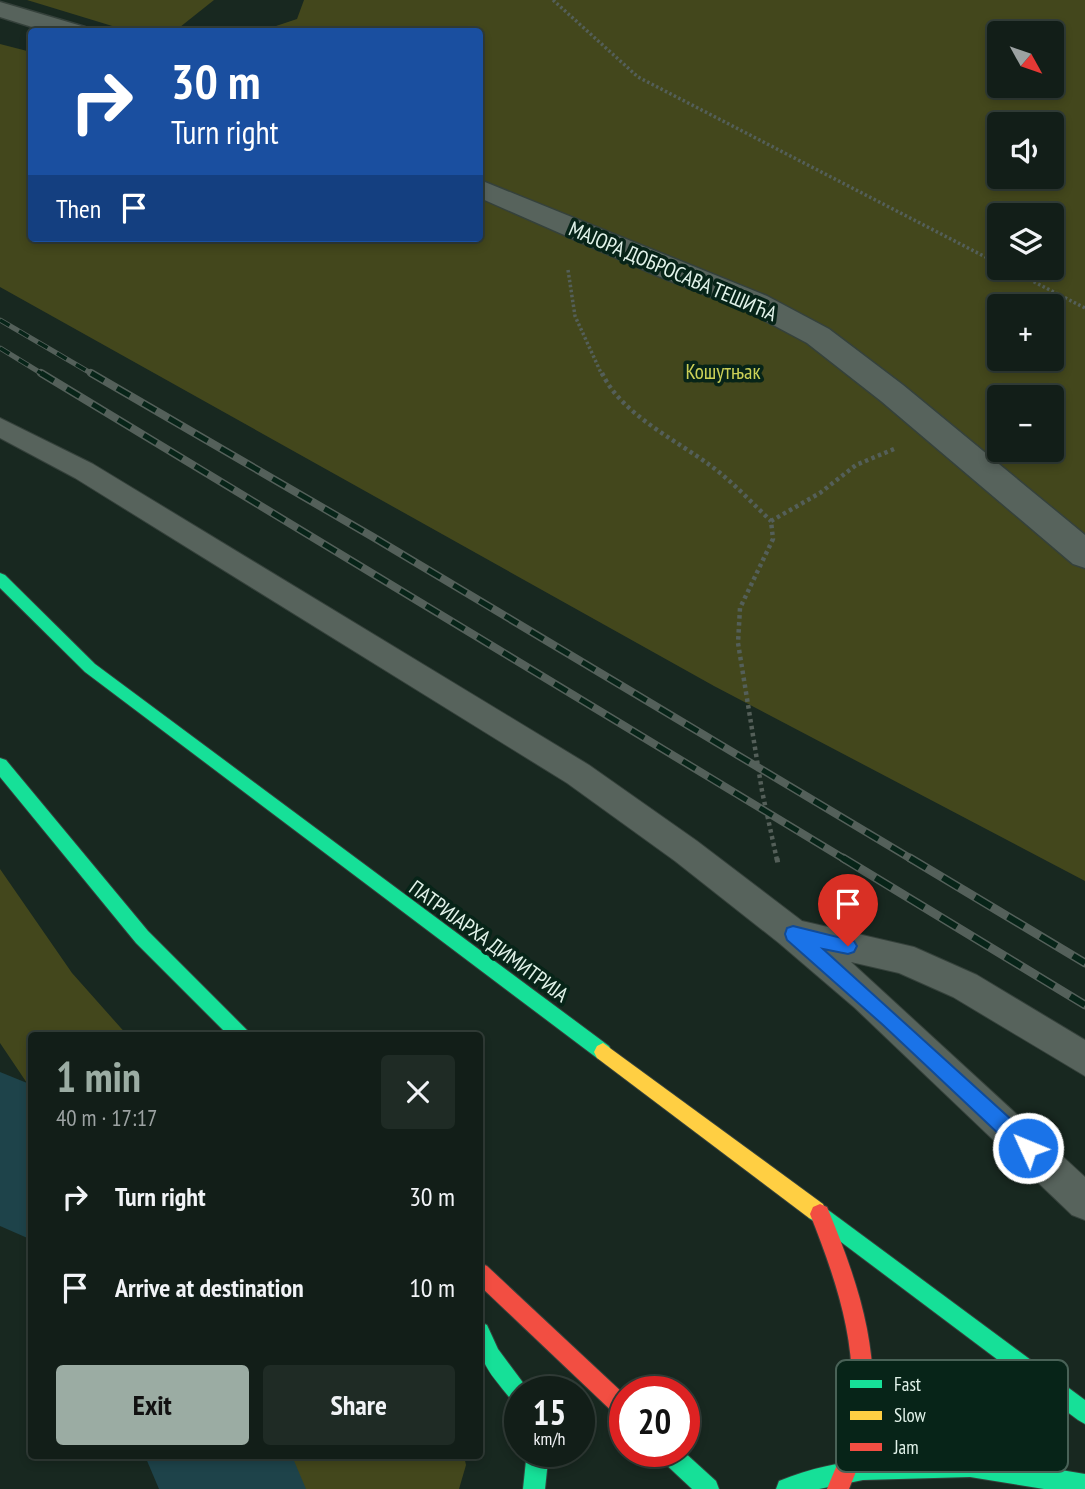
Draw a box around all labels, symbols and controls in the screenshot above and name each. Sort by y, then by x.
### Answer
north arrow [987,21,1064,98]
map controls [987,21,1064,462]
text: 30 m [171,49,260,113]
icon: right [56,56,147,147]
text: Turn right [171,111,279,153]
button: sound [987,112,1064,189]
icon: arrive [115,189,153,227]
text: Then [56,192,101,225]
button: layers [987,203,1064,280]
street label: МАЈОРА ДОБРОСАВА ТЕШИЋА [565,215,781,327]
button: + [987,294,1064,371]
park label: Кошутњак [685,358,761,385]
button: − [987,385,1064,462]
street label: ПАТРИЈАРХА ДИМИТРИЈА [404,874,574,1008]
pin [818,874,878,946]
icon: arrive [829,885,867,923]
text: 1 min [56,1049,141,1104]
button: close [381,1055,455,1129]
text: 40 m · 17:17 [56,1103,157,1132]
position arrow [991,1111,1065,1185]
icon: right [56,1178,94,1216]
text: Turn right [115,1180,206,1213]
text: 30 m [409,1180,455,1213]
icon: arrive [56,1269,94,1307]
text: Arrive at destination [115,1271,304,1304]
text: 10 m [409,1271,455,1304]
legend [836,1360,1068,1472]
button: Exit [56,1365,249,1445]
button: Share [263,1365,455,1445]
text: Fast [894,1372,922,1396]
speed limit sign: 20 [609,1376,700,1467]
text: 15 [533,1389,566,1435]
text: Slow [894,1403,927,1427]
text: km/h [534,1427,565,1450]
text: Jam [893,1435,919,1459]

